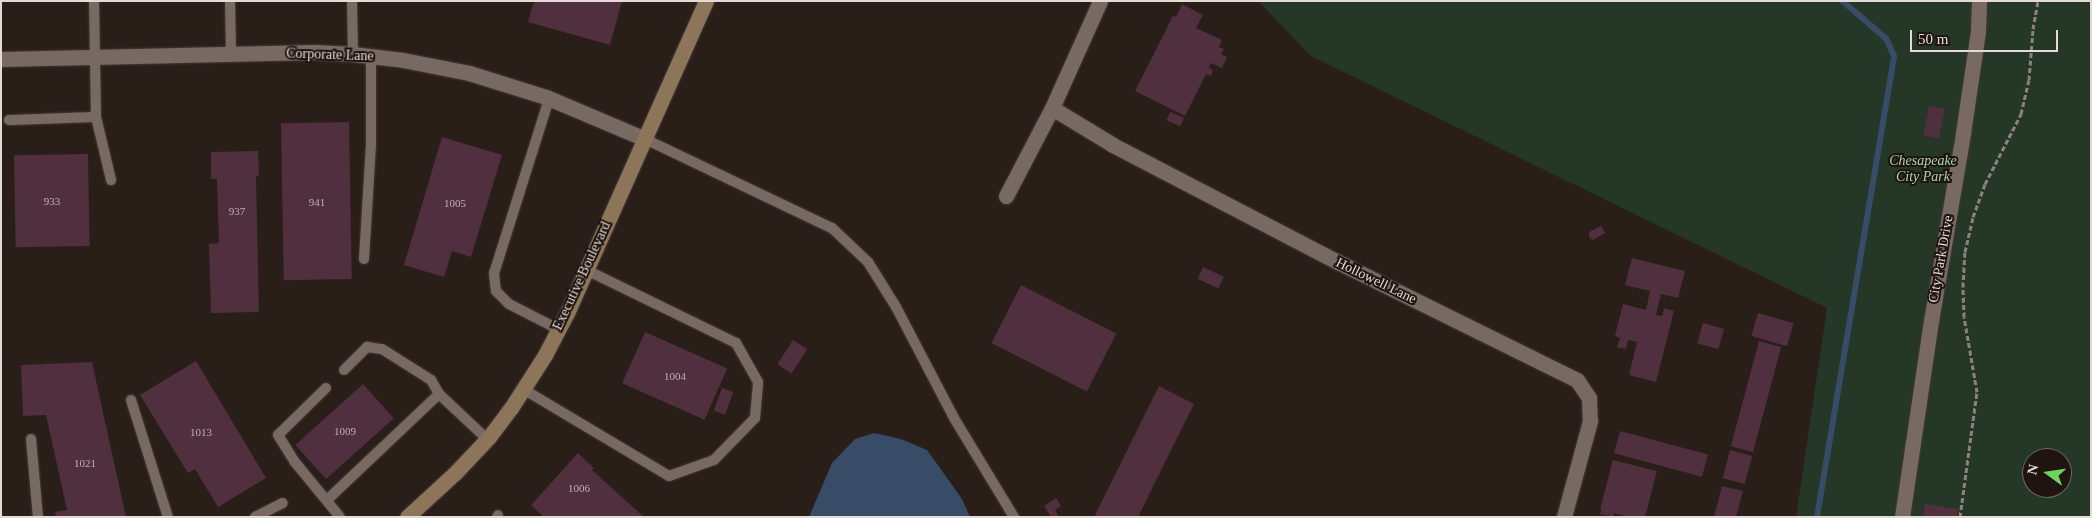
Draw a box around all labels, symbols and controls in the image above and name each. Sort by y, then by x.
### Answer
scale bar [1912,20,2060,52]
text: 50 m [1918,31,1948,47]
street label: Corporate Lane [286,45,374,65]
park label: Chesapeake City Park [1889,153,1957,186]
house number: 933 [44,194,60,208]
house number: 941 [309,195,325,209]
house number: 1005 [444,196,466,210]
house number: 937 [229,204,245,218]
street label: City Park Drive [1925,214,1957,304]
street label: Executive Boulevard [549,219,615,333]
street label: Hollowell Lane [1333,254,1419,308]
house number: 1004 [664,369,686,383]
house number: 1009 [334,424,356,438]
house number: 1013 [190,425,212,439]
north arrow [2022,448,2072,498]
house number: 1021 [74,456,96,470]
text: N [2024,463,2041,476]
house number: 1006 [568,481,590,495]

